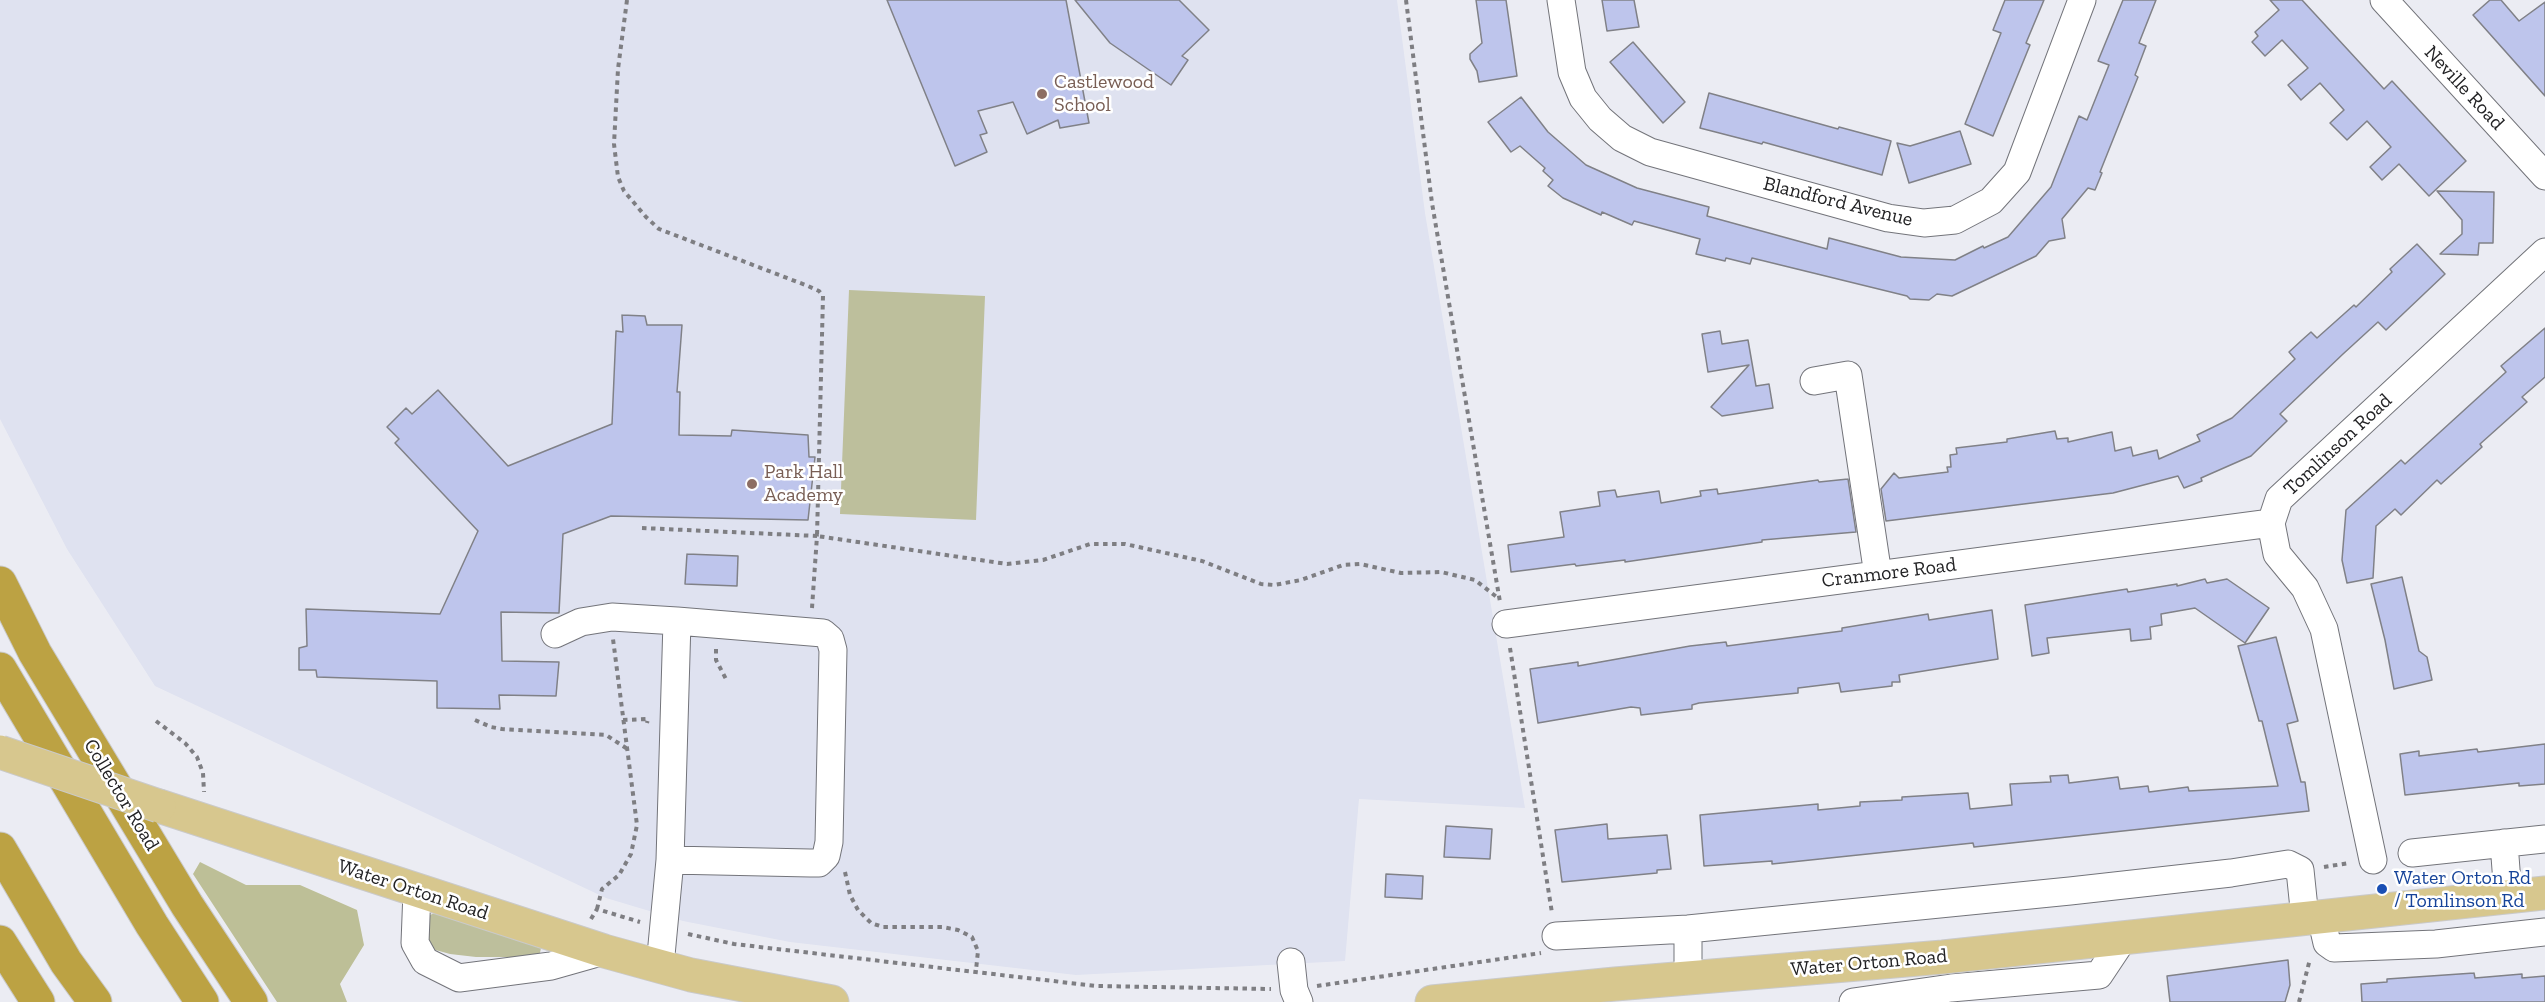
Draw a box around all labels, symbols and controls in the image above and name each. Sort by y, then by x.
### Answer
street label: Neville Road [2419,41,2509,135]
place label: Castlewood School [1054,70,1154,117]
marker: Castlewood School [1035,87,1049,101]
street label: Blandford Avenue [1761,172,1915,232]
street label: Tomlinson Road [2279,389,2397,501]
place label: Park Hall Academy [764,460,843,507]
marker: Park Hall Academy [745,477,759,491]
street label: Cranmore Road [1820,553,1958,593]
street label: Collector Road [78,735,164,855]
street label: Water Orton Road [335,854,491,926]
place label: Water Orton Rd / Tomlinson Rd [2394,866,2531,913]
marker: Water Orton Rd / Tomlinson Rd [2375,882,2389,896]
street label: Water Orton Road [1790,944,1948,982]

